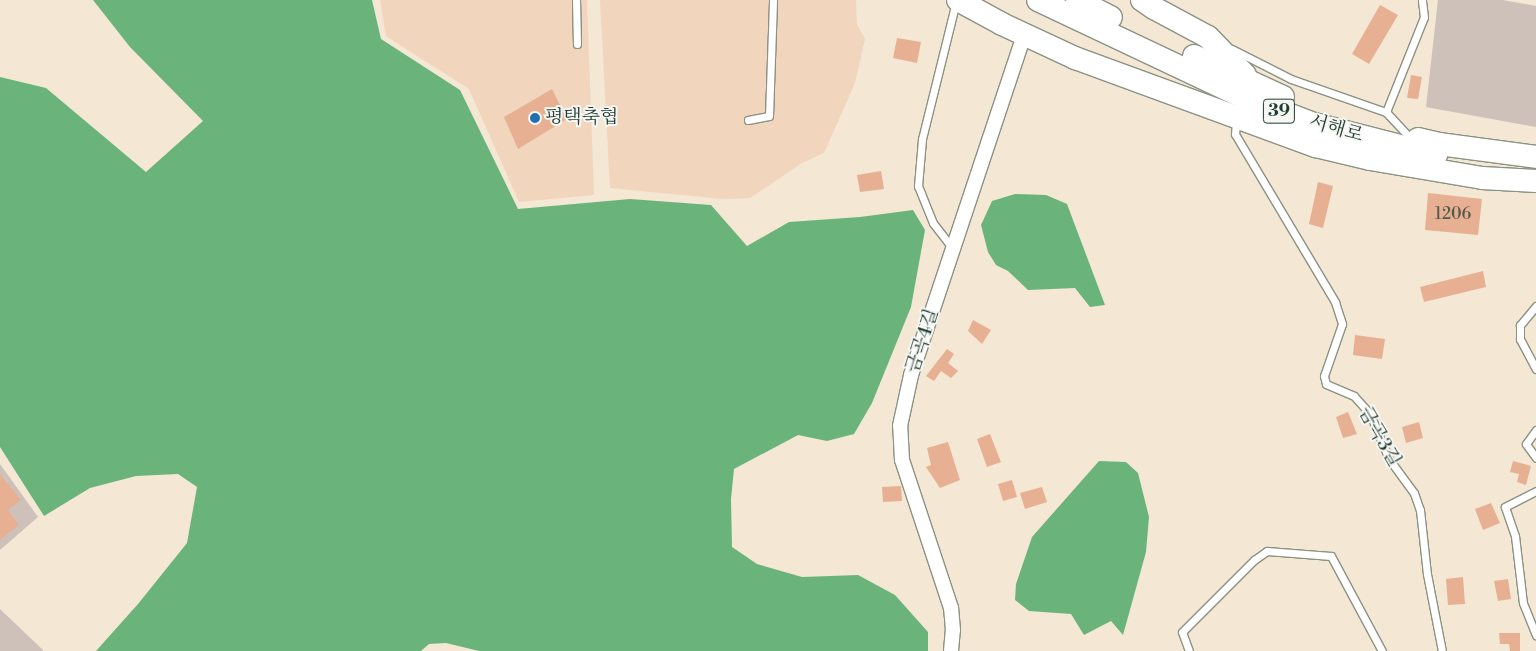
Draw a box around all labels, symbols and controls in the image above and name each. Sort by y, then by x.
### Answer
road number: 39 [1263,95,1295,126]
place label: 평택축협 [545,107,618,129]
street label: 서해로 [1306,110,1366,148]
marker: 평택축협 [529,112,541,124]
house number: 1206 [1435,204,1471,224]
street label: 금곡4길 [902,306,944,376]
street label: 금곡3길 [1353,403,1405,471]

